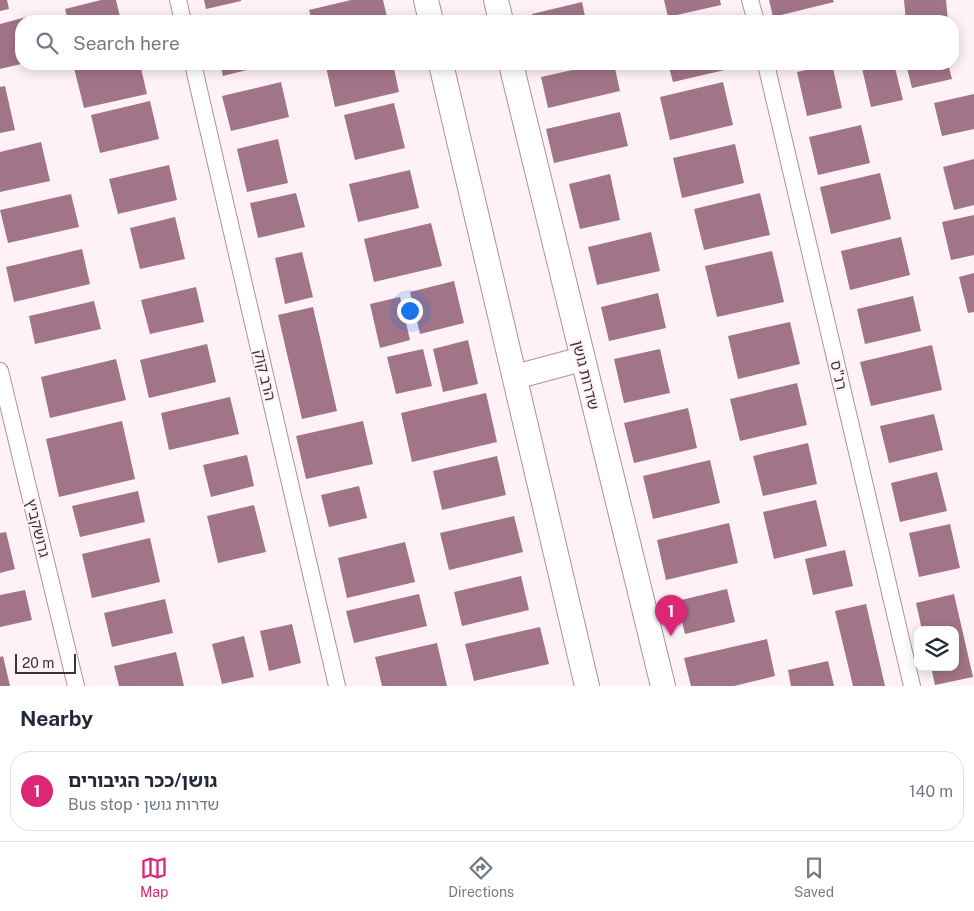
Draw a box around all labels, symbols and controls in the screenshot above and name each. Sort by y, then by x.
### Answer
search box [15,15,959,70]
icon: search [33,29,61,57]
text: Search here [73,32,180,54]
your location [397,298,423,324]
street label: שדרות גושן [569,339,603,411]
street label: הרב קוק [251,348,279,402]
street label: רנ"ס [827,359,851,391]
street label: גרושקביץ [23,497,54,559]
pin: 1 [655,595,687,636]
map controls [914,626,959,671]
button: layers [914,626,959,671]
scale bar [15,651,76,674]
text: 20 m [22,655,54,671]
text: Nearby [20,706,93,731]
text: גושן/ככר הגיבורים [68,769,217,791]
text: 1 [34,782,40,801]
text: 140 m [909,782,953,801]
text: Bus stop · שדרות גושן [68,795,219,814]
tab: Map [140,854,168,900]
tab: Directions [448,854,514,900]
tab: Saved [794,854,834,900]

